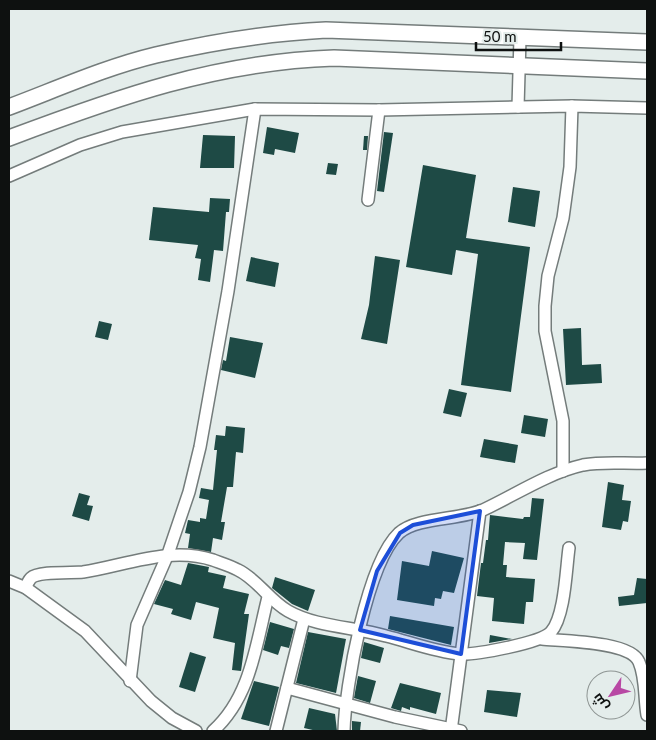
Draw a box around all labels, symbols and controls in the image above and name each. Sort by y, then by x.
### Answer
scale bar [476,20,561,52]
text: 50 m [483,27,517,45]
north arrow [586,670,636,720]
text: ش [588,690,613,715]

